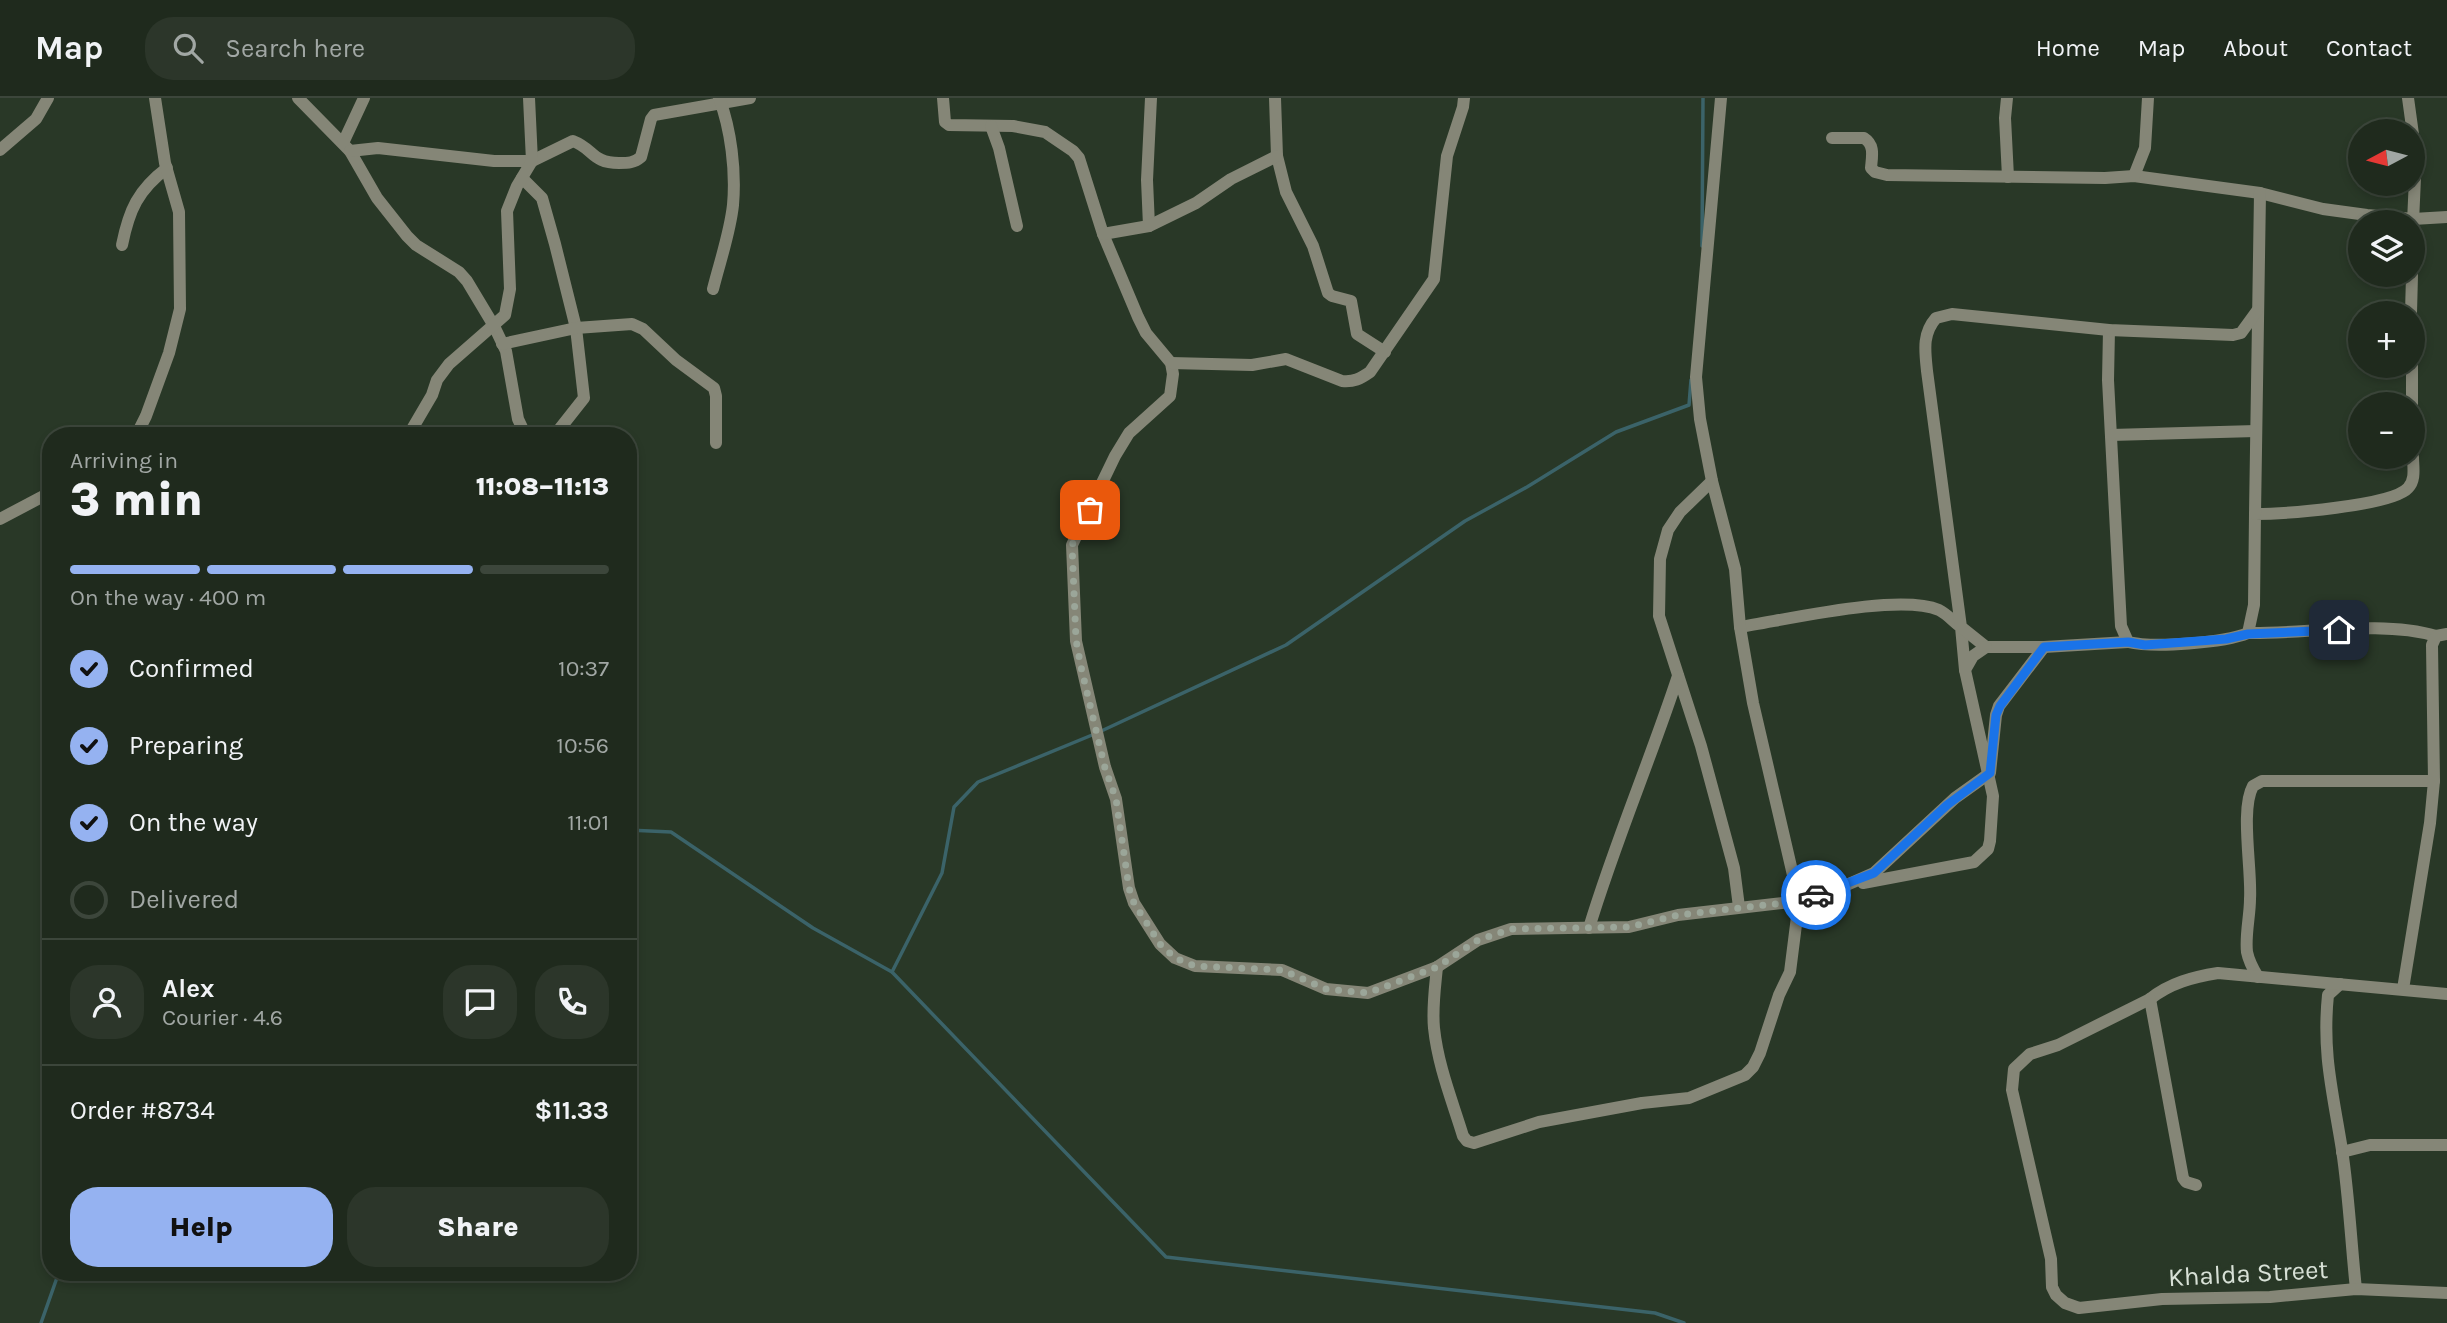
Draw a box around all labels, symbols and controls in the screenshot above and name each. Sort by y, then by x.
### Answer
search box [145,17,635,80]
text: Map [35,29,103,67]
icon: search [169,29,207,67]
text: Search here [225,33,365,64]
text: Home [2036,34,2100,62]
text: Map [2138,34,2185,62]
text: About [2223,34,2288,62]
text: Contact [2326,34,2412,62]
north arrow [2348,119,2426,196]
map controls [2348,119,2425,469]
button: layers [2348,210,2425,287]
button: + [2348,301,2425,378]
button: − [2348,392,2425,469]
text: Arriving in [70,447,178,474]
text: 11:08–11:13 [476,471,609,502]
text: 3 min [70,473,203,527]
pin [1060,480,1120,540]
icon: bag [1071,491,1109,529]
text: On the way · 400 m [70,584,266,611]
pin [2309,600,2369,660]
icon: home [2320,611,2358,649]
icon: check [70,650,108,688]
text: Confirmed [129,653,254,684]
text: 10:37 [558,655,609,682]
icon: check [70,727,108,765]
text: Preparing [129,730,243,761]
text: 10:56 [556,732,609,759]
icon: check [70,804,108,842]
text: On the way [129,807,258,838]
text: 11:01 [567,809,609,836]
courier [1781,860,1851,930]
icon: car [1797,876,1835,914]
text: Delivered [129,884,239,915]
button: person [70,965,144,1039]
button: chat [443,965,517,1039]
button: phone [535,965,609,1039]
text: Alex [162,973,214,1004]
text: Courier · 4.6 [162,1004,283,1031]
text: Order #8734 [70,1095,215,1126]
text: $11.33 [535,1095,609,1126]
button: Help [70,1187,333,1267]
button: Share [347,1187,609,1267]
street label: Khalda Street [2167,1254,2329,1293]

